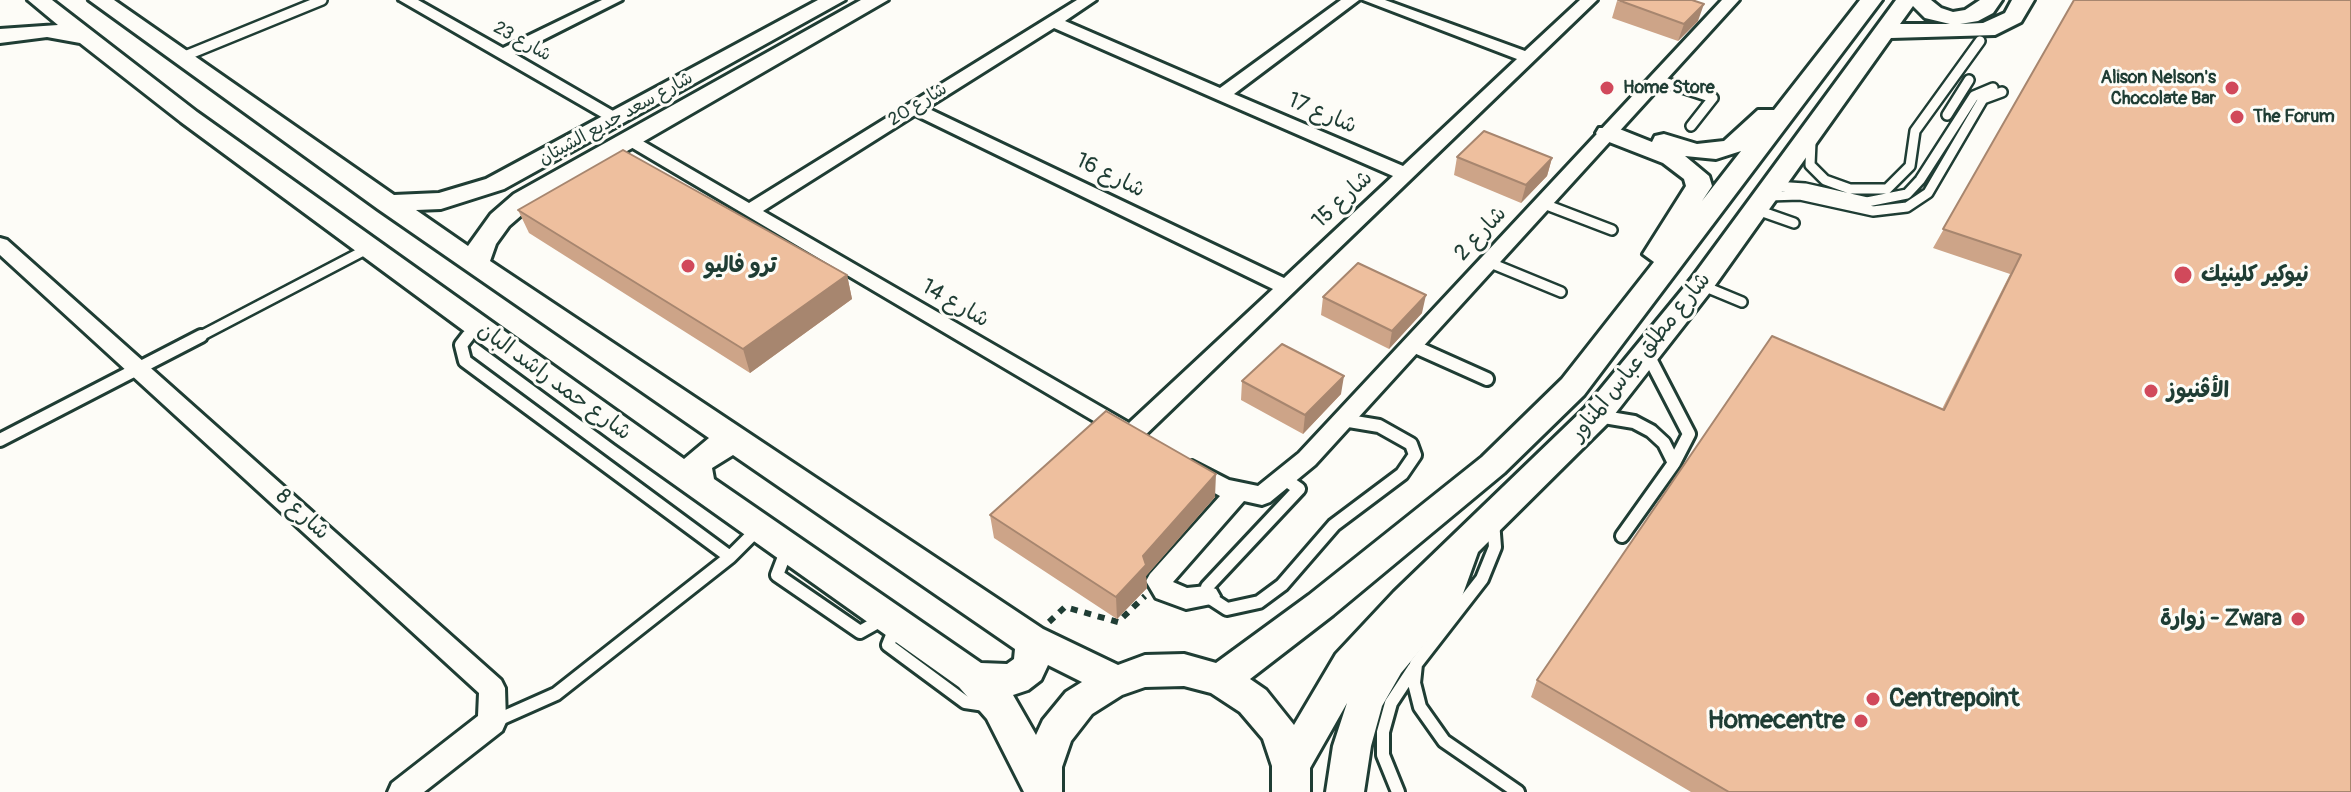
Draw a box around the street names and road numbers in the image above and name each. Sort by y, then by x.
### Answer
street label: شارع 23 [489,17,555,67]
street label: شارع سعد جديع الشيتان [535,68,697,170]
street label: شارع 20 [885,79,951,131]
street label: شارع 17 [1283,88,1361,140]
street label: شارع 16 [1071,148,1149,204]
street label: شارع 15 [1307,165,1379,235]
street label: شارع 2 [1449,201,1513,267]
street label: شارع مطلق عباس المناور [1565,267,1717,447]
street label: شارع 14 [916,274,994,334]
street label: شارع حمد راشد البان [472,317,636,447]
street label: شارع 8 [270,484,334,546]

